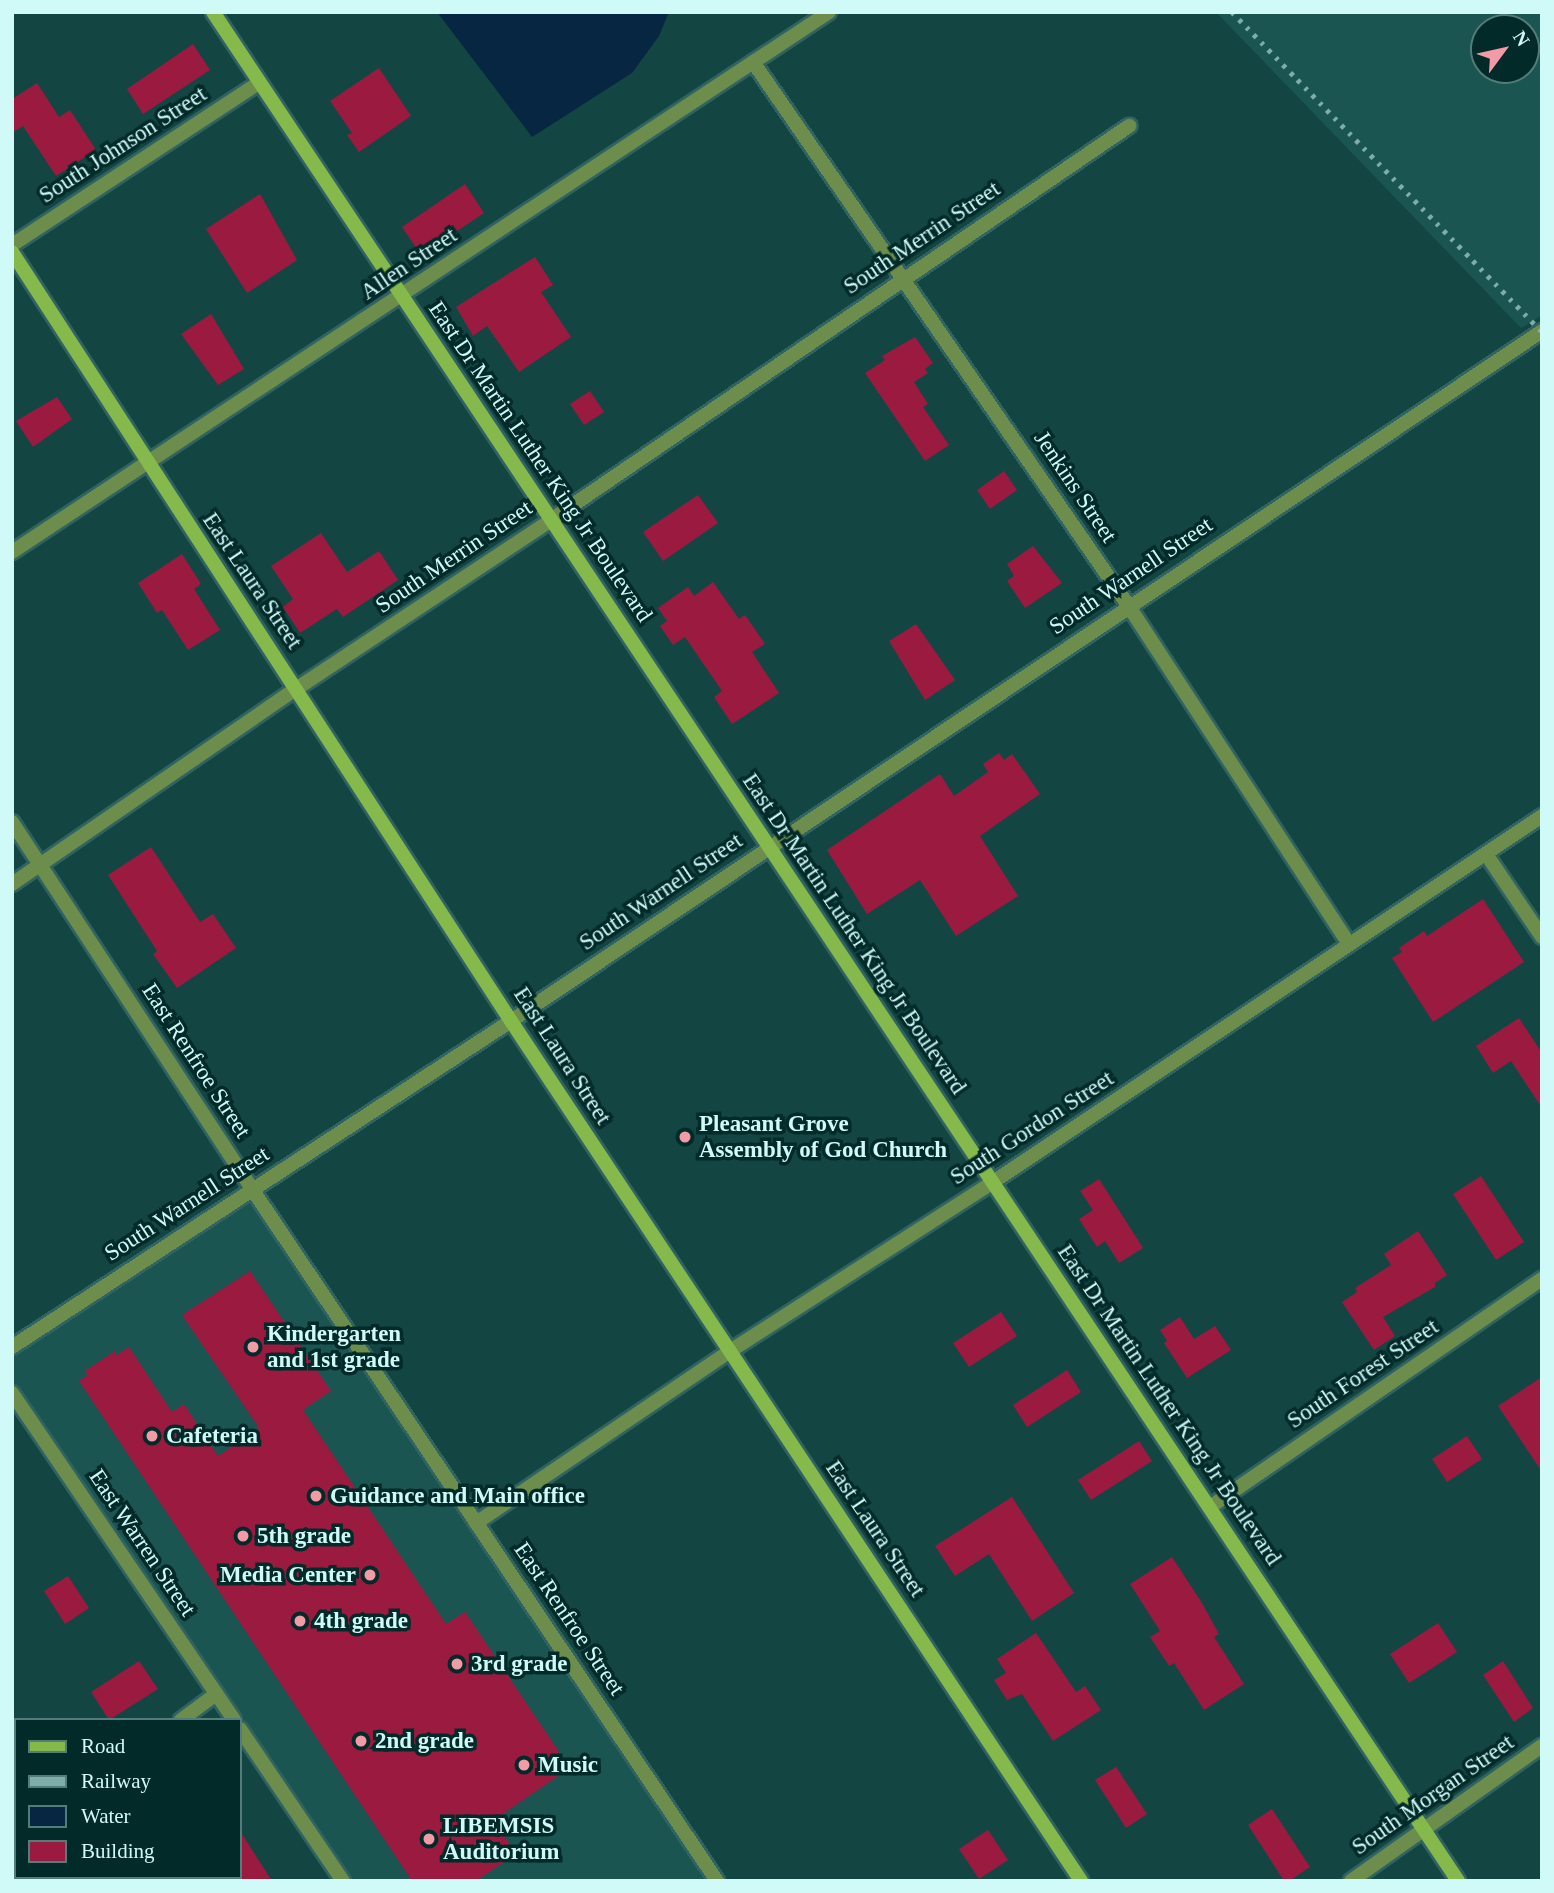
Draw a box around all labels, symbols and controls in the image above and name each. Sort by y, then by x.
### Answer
north arrow [1470,14,1540,84]
text: N [1509,27,1534,50]
street label: South Johnson Street [34,81,212,209]
street label: South Merrin Street [839,175,1005,301]
street label: Allen Street [355,222,463,306]
street label: East Dr Martin Luther King Jr Boulevard [422,296,658,628]
street label: Jenkins Street [1028,426,1122,548]
street label: South Merrin Street [371,494,537,620]
street label: East Laura Street [196,508,308,654]
street label: South Warnell Street [1044,511,1218,641]
street label: East Dr Martin Luther King Jr Boulevard [736,768,972,1100]
street label: South Warnell Street [574,827,748,957]
street label: East Renfroe Street [136,978,256,1144]
street label: East Laura Street [507,982,617,1130]
street label: South Gordon Street [945,1065,1119,1191]
place label: Pleasant Grove Assembly of God Church [699,1110,947,1164]
marker: Pleasant Grove Assembly of God Church [677,1129,693,1145]
street label: South Warnell Street [99,1140,275,1268]
street label: East Dr Martin Luther King Jr Boulevard [1051,1239,1287,1571]
street label: South Forest Street [1282,1313,1444,1435]
place label: Kindergarten and 1st grade [267,1320,401,1374]
marker: Kindergarten and 1st grade [245,1339,261,1355]
place label: Cafeteria [166,1422,258,1450]
marker: Cafeteria [144,1428,160,1444]
street label: East Laura Street [819,1456,931,1602]
street label: East Warren Street [83,1464,201,1622]
place label: Guidance and Main office [330,1482,585,1510]
marker: Guidance and Main office [308,1488,324,1504]
place label: 5th grade [257,1522,351,1550]
marker: 5th grade [235,1528,251,1544]
street label: East Renfroe Street [508,1537,630,1701]
place label: Media Center [220,1561,356,1589]
marker: Media Center [362,1567,378,1583]
place label: 4th grade [314,1607,408,1635]
marker: 4th grade [292,1613,308,1629]
place label: 3rd grade [471,1650,567,1678]
marker: 3rd grade [449,1656,465,1672]
legend [14,1718,242,1879]
place label: 2nd grade [375,1727,474,1755]
street label: South Morgan Street [1347,1729,1519,1861]
marker: 2nd grade [353,1733,369,1749]
text: Road [81,1734,125,1758]
place label: Music [538,1751,598,1779]
marker: Music [516,1757,532,1773]
text: Railway [81,1769,151,1793]
text: Water [81,1804,131,1828]
place label: LIBEMSIS Auditorium [443,1812,559,1866]
marker: LIBEMSIS Auditorium [421,1831,437,1847]
text: Building [81,1839,155,1863]

